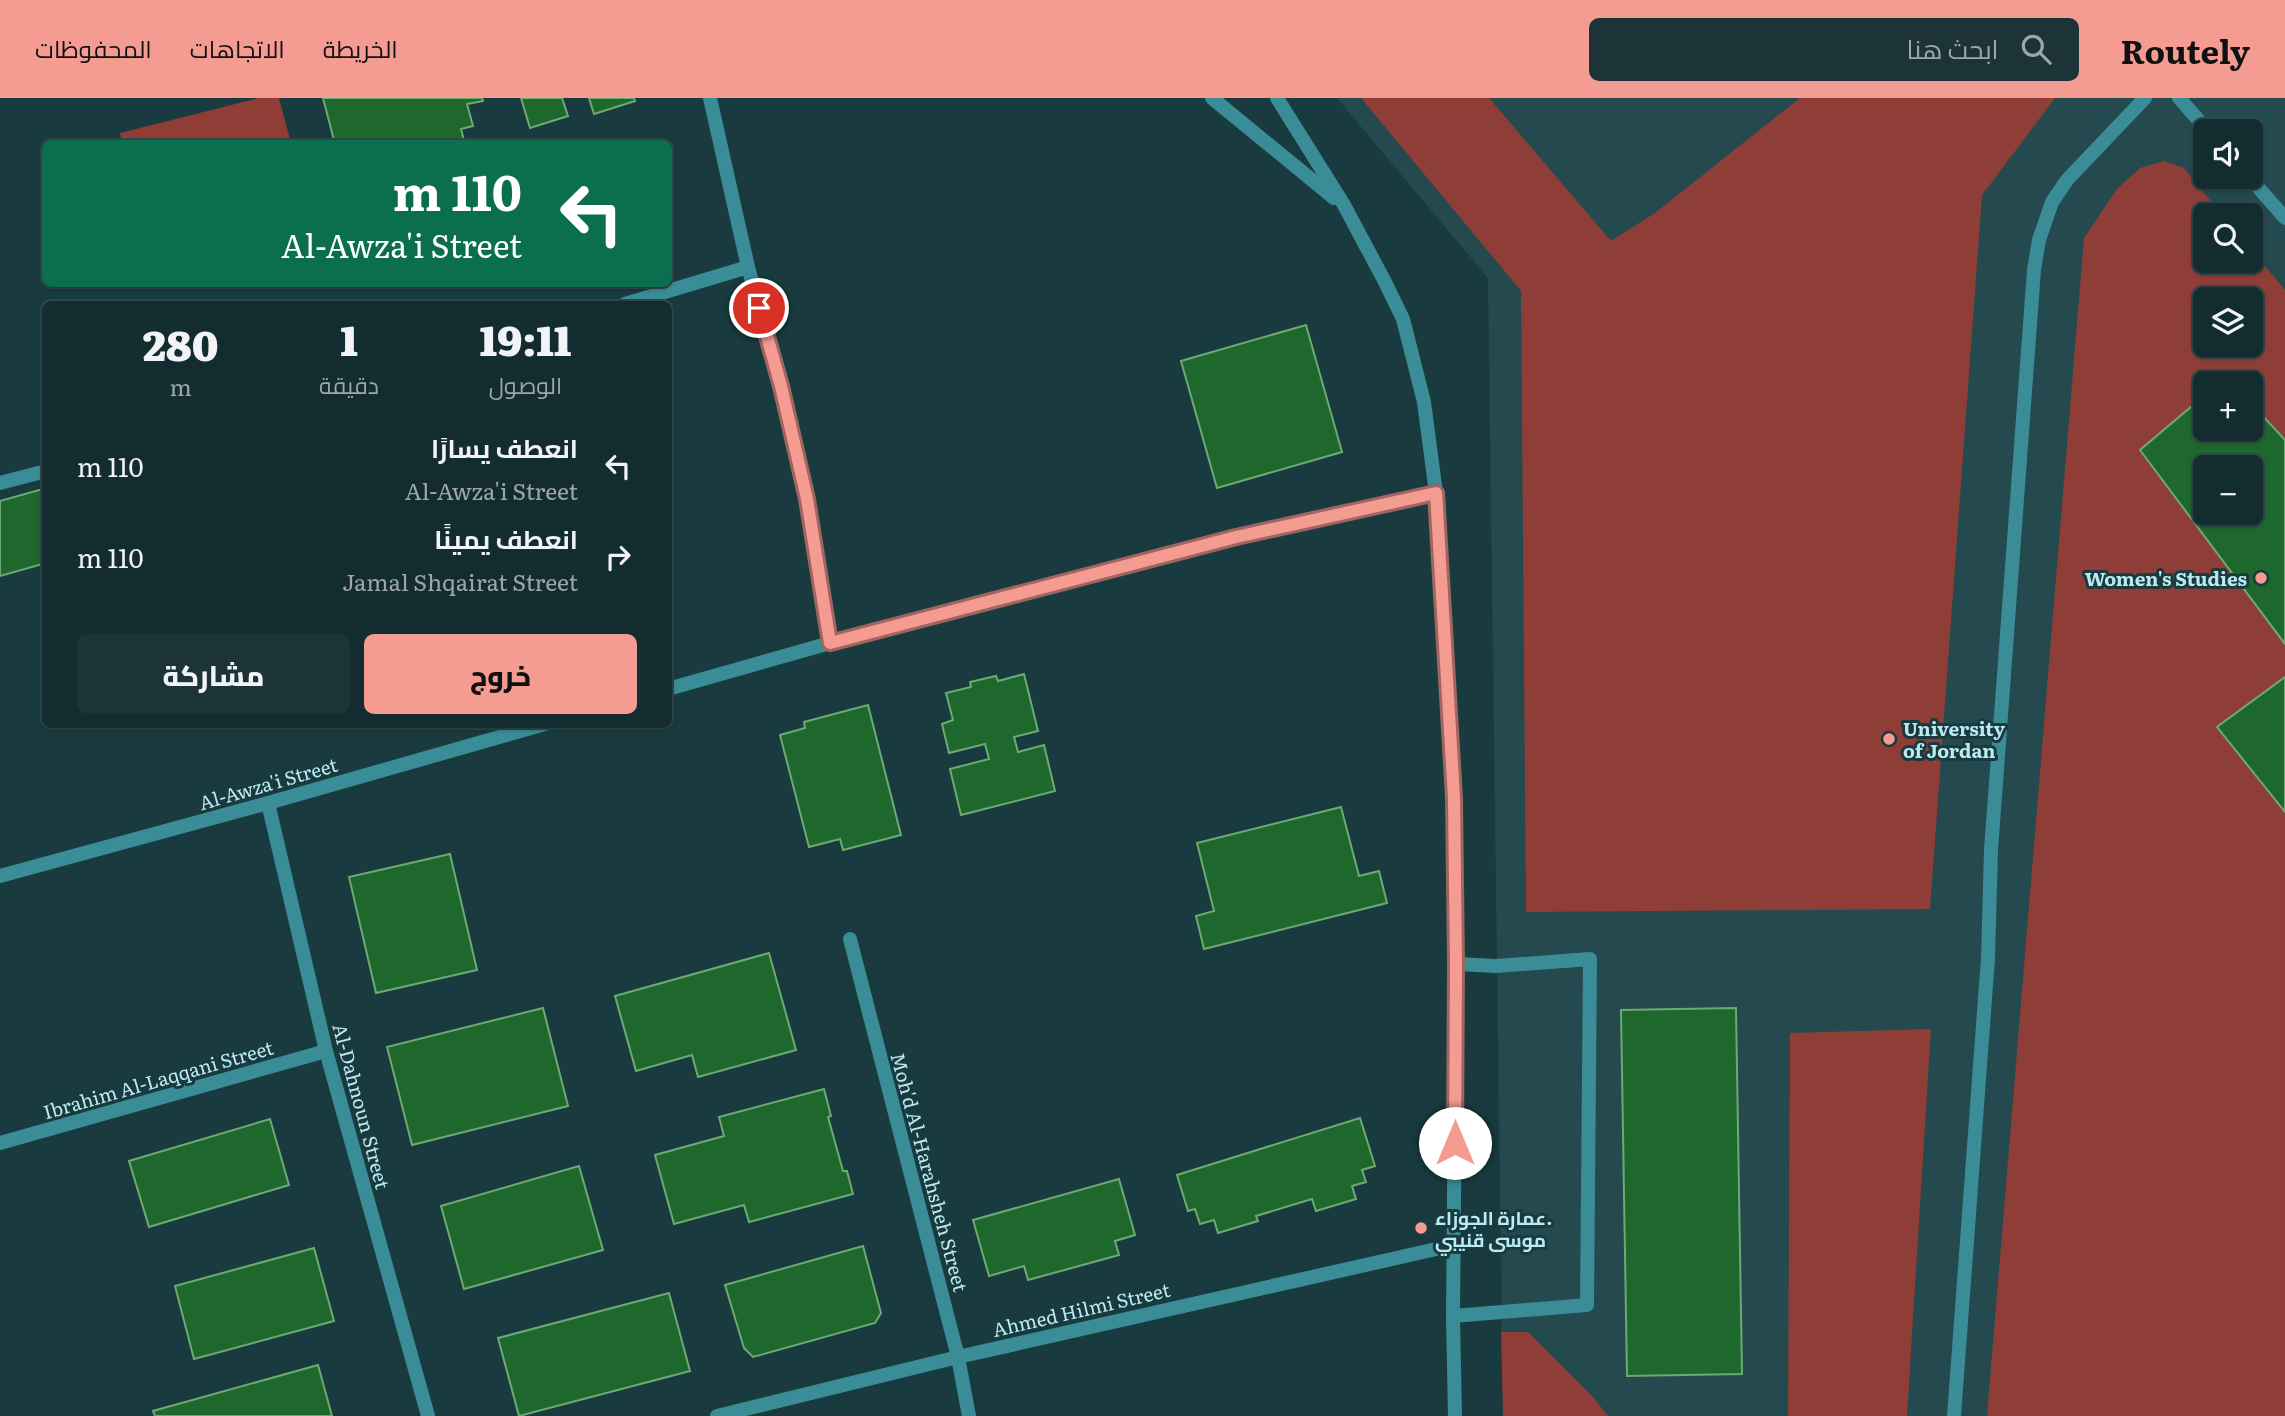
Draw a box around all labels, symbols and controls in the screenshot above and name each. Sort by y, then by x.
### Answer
search box [1589,18,2079,81]
text: Routely [2121,25,2250,74]
text: ابحث هنا [1907,28,1999,67]
text: المحفوظات [35,30,152,65]
text: الاتجاهات [190,30,285,65]
text: الخريطة [323,30,398,65]
icon: search [2017,30,2055,68]
map controls [2193,119,2263,525]
button: sound [2193,119,2263,189]
text: 110 m [393,153,522,226]
icon: left [546,168,637,259]
button: search [2193,203,2263,273]
text: Al-Awza'i Street [281,220,522,268]
pin [729,278,789,338]
button: layers [2193,287,2263,357]
icon: arrive [740,289,778,327]
text: 1 [340,307,358,369]
text: 19:11 [479,307,571,369]
text: 280 [143,312,218,374]
text: دقيقة [319,367,379,401]
text: الوصول [489,367,562,401]
text: m [169,369,192,403]
button: + [2193,371,2263,441]
text: انعطف يسارًا [431,427,578,466]
text: 110 m [77,446,144,485]
icon: left [599,447,637,485]
button: − [2193,455,2263,525]
text: Al-Awza'i Street [405,473,578,507]
text: انعطف يمينًا [434,518,578,557]
text: 110 m [77,537,144,576]
icon: right [599,538,637,576]
text: Jamal Shqairat Street [342,564,578,598]
place label: Women's Studies [2085,564,2247,592]
marker: Women's Studies [2253,570,2269,586]
button: مشاركة [77,634,350,714]
button: خروج [364,634,637,714]
place label: University of Jordan [1903,714,2005,764]
marker: University of Jordan [1881,731,1897,747]
street label: Al-Awza'i Street [195,750,341,816]
street label: Al-Dahnoun Street [326,1020,398,1192]
street label: Ibrahim Al-Laqqani Street [40,1033,277,1125]
street label: Moh'd Al-Harahsheh Street [885,1049,976,1295]
position arrow [1418,1106,1492,1180]
place label: عمارة الجوزاء. موسى قنيبي [1435,1203,1552,1256]
marker: عمارة الجوزاء. موسى قنيبي [1413,1220,1429,1236]
street label: Ahmed Hilmi Street [989,1275,1173,1343]

